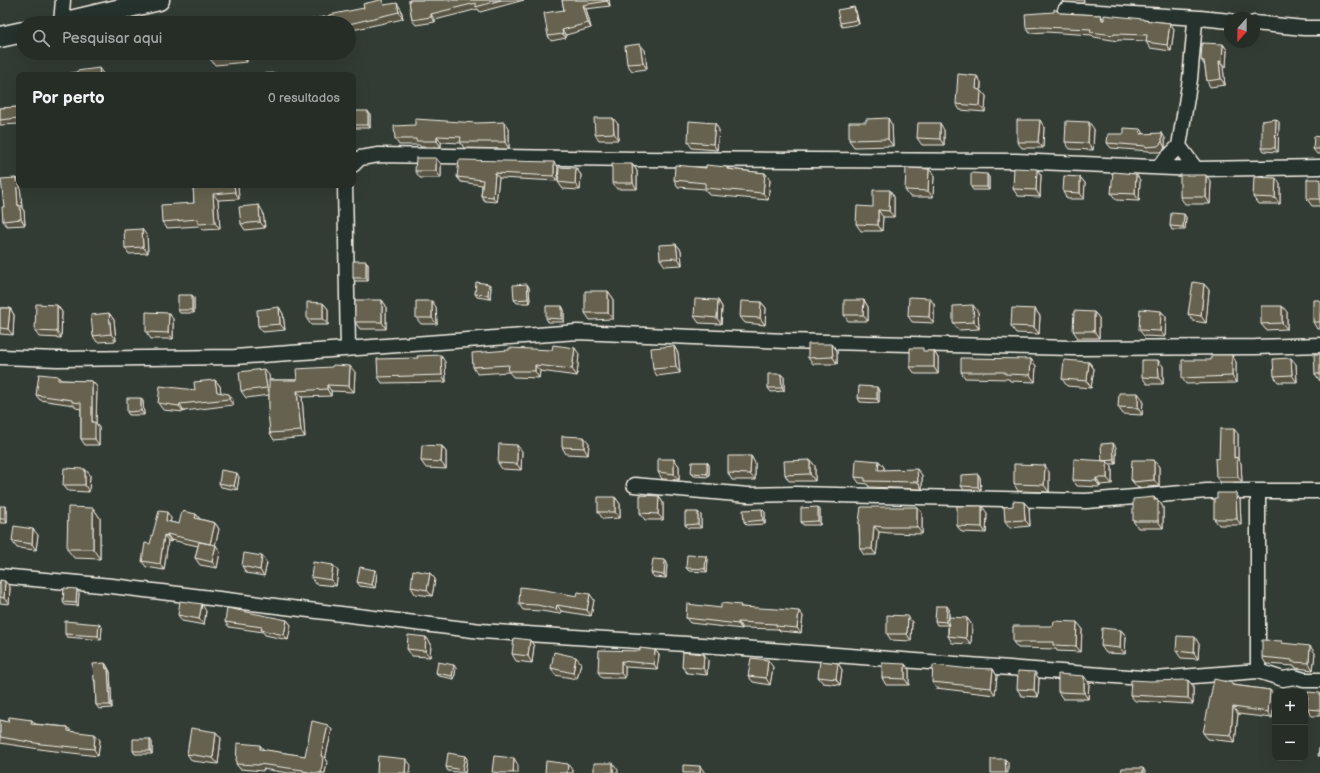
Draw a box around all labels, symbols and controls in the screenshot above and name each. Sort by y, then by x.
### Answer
north arrow [1224,12,1260,48]
search box [16,16,356,60]
icon: search [30,27,52,49]
text: Pesquisar aqui [62,29,162,48]
text: Por perto [32,88,105,108]
text: 0 resultados [268,90,340,106]
map controls [1272,689,1308,761]
button: + [1272,689,1308,725]
button: − [1272,725,1308,761]

